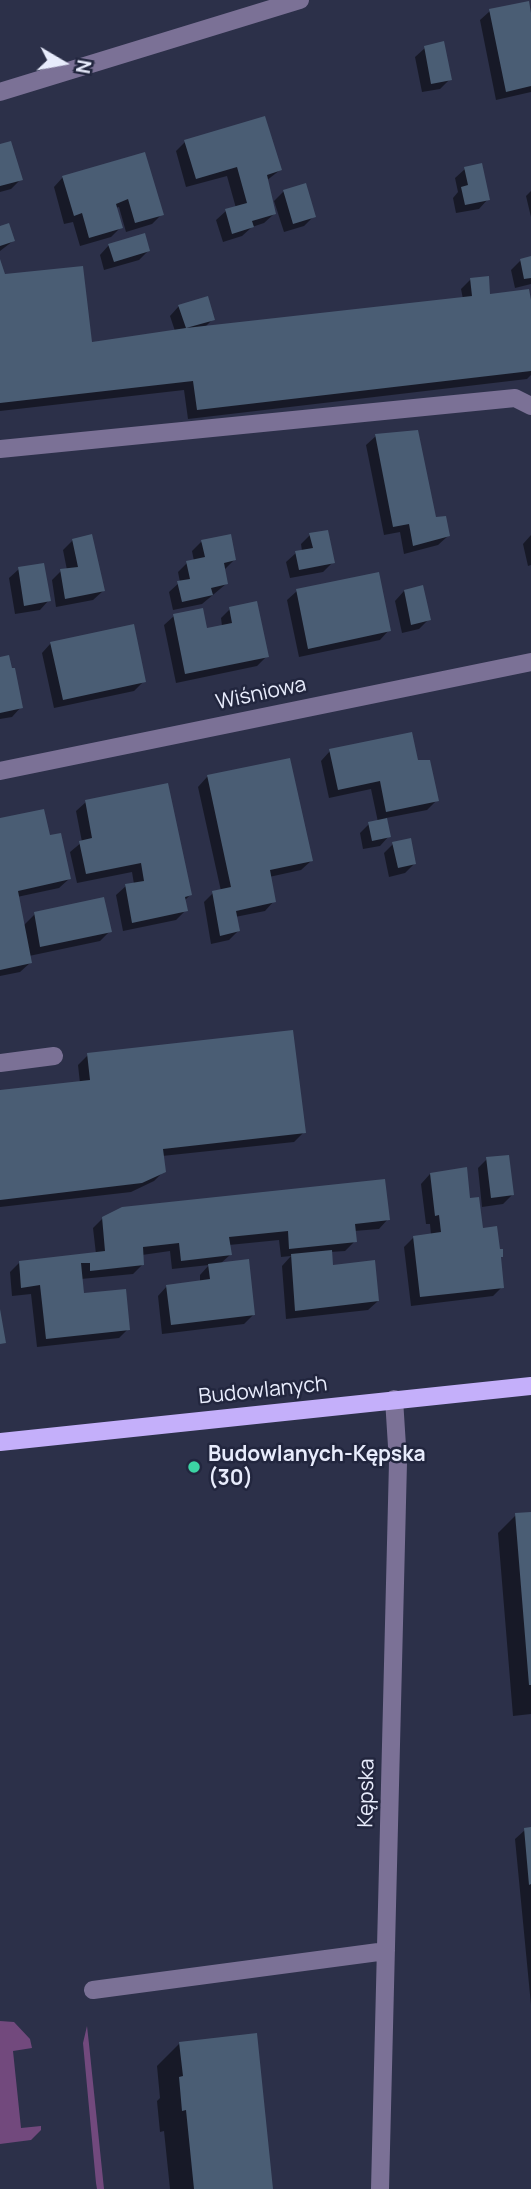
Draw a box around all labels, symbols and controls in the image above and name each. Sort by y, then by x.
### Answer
north arrow [28,28,98,98]
text: N [70,58,98,76]
street label: Wiśniowa [214,672,308,716]
street label: Budowlanych [197,1372,329,1410]
place label: Budowlanych-Kępska (30) [208,1442,426,1492]
marker: Budowlanych-Kępska (30) [186,1459,202,1475]
street label: Kępska [354,1758,380,1828]

